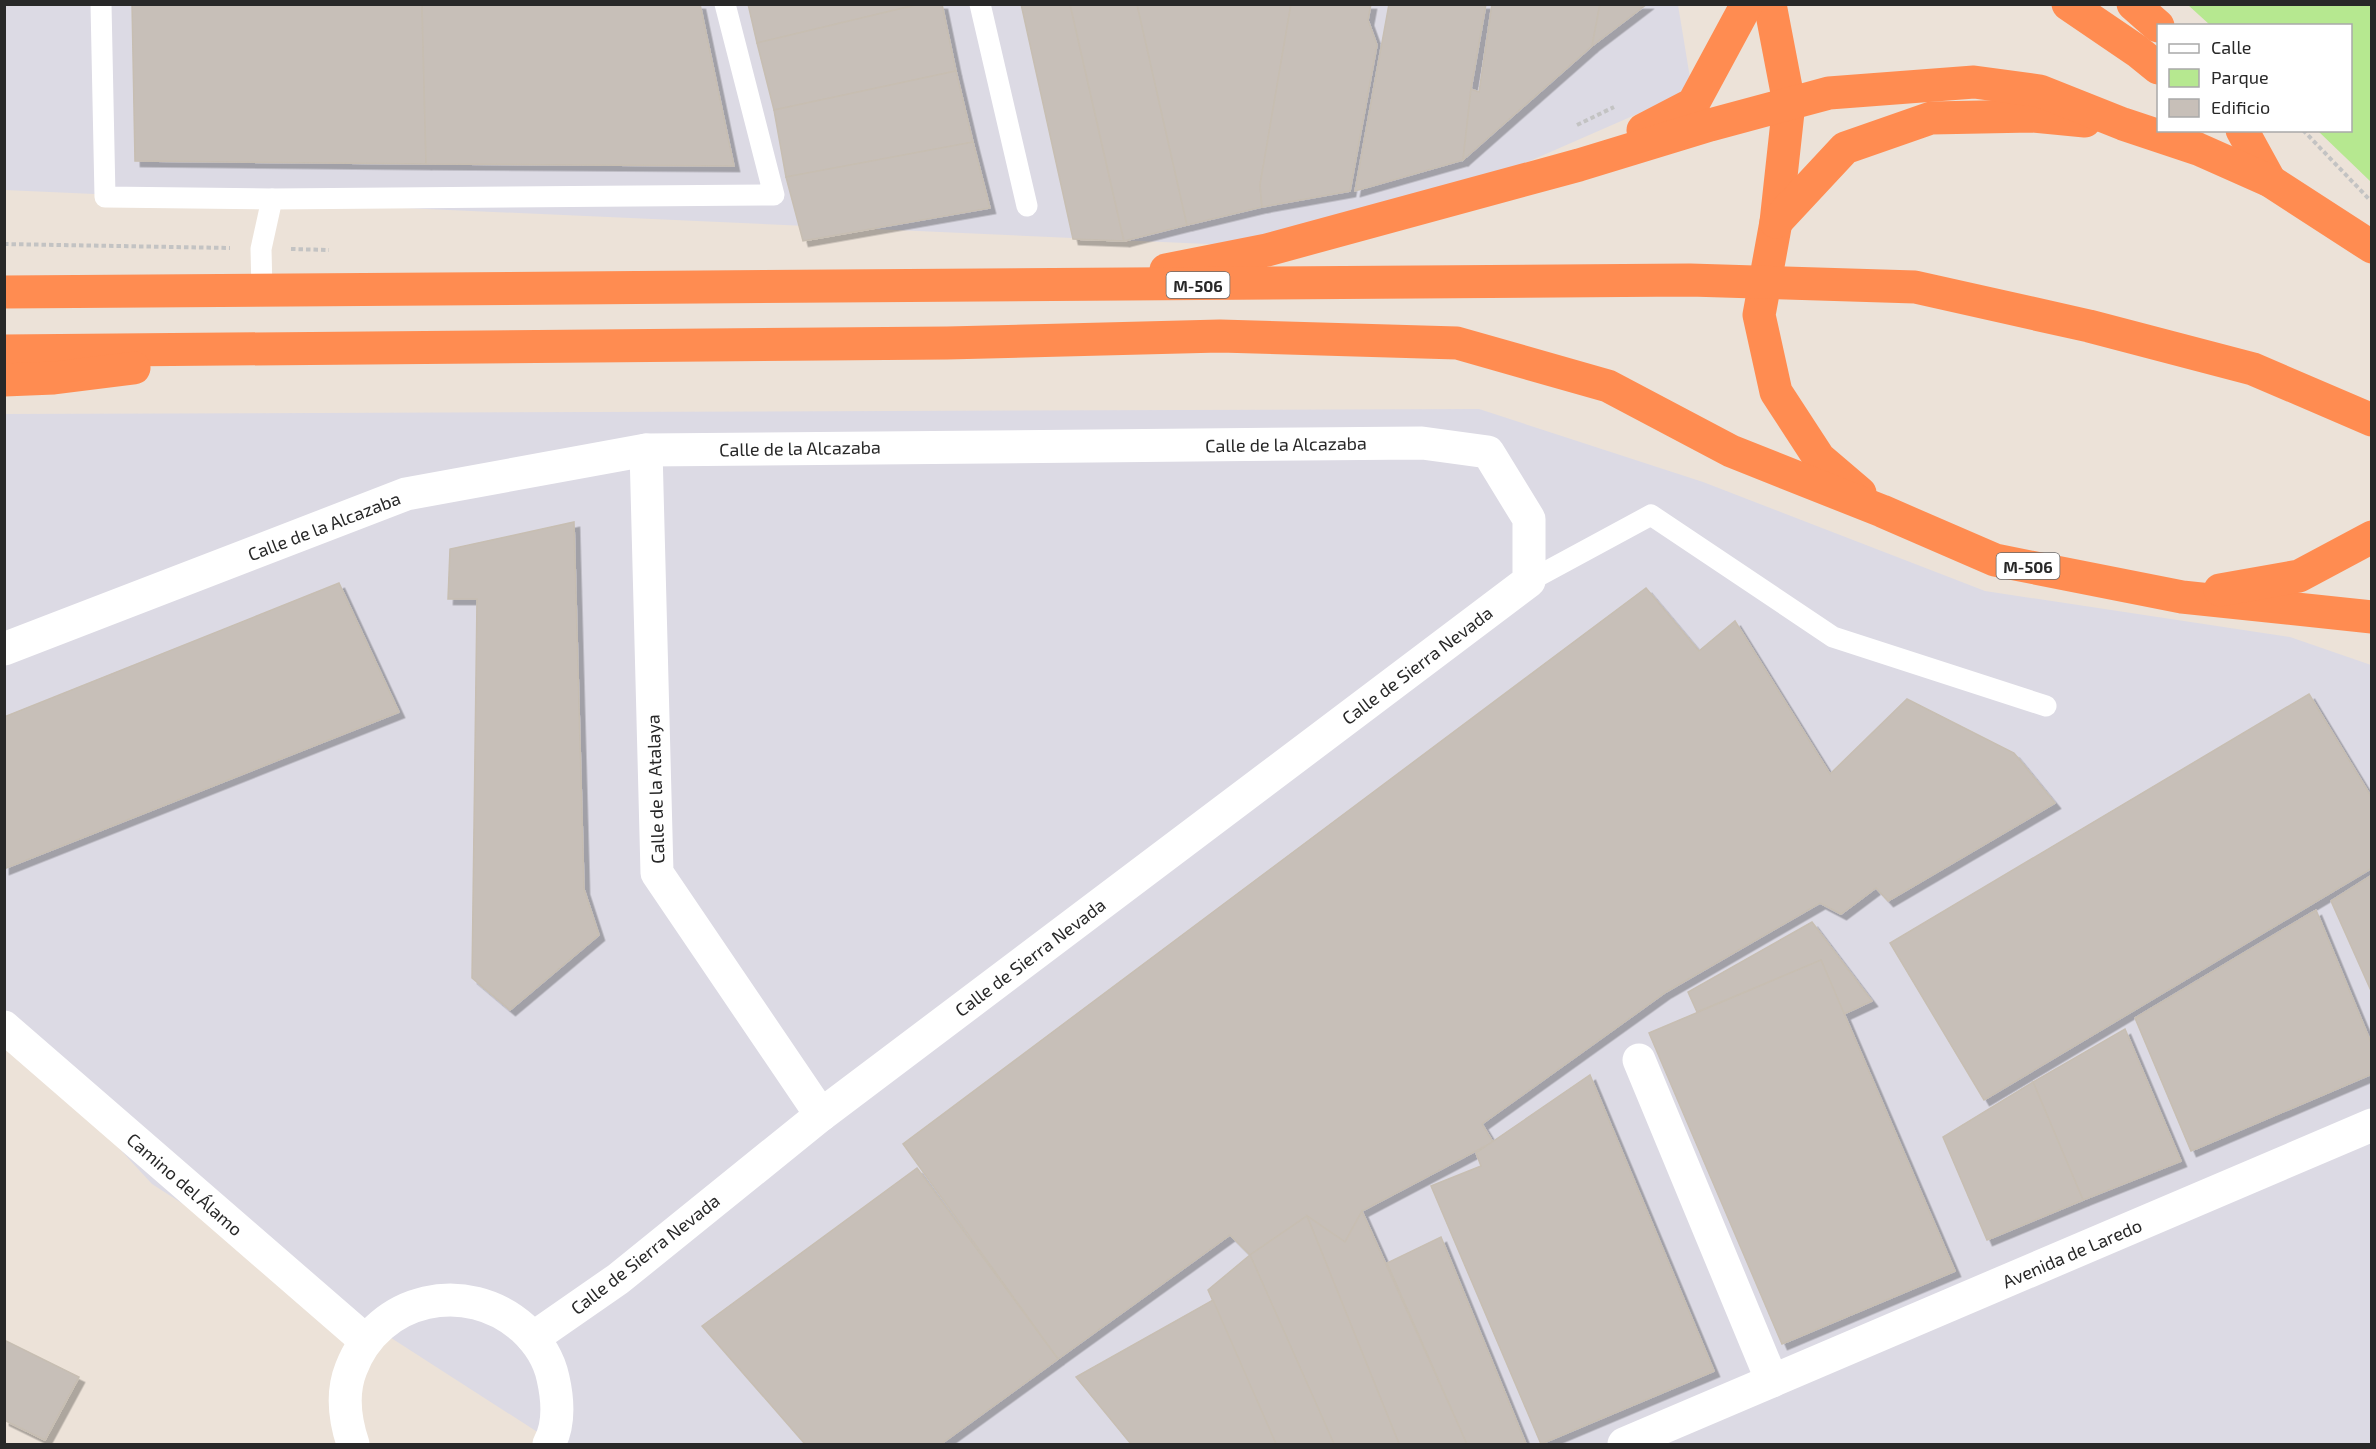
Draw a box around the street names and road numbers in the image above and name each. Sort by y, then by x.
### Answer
road number: M-506 [1166,272,1230,298]
street label: Calle de la Alcazaba [1205,432,1367,456]
street label: Calle de la Alcazaba [719,436,881,460]
street label: Calle de la Alcazaba [245,487,403,565]
road number: M-506 [1996,553,2060,579]
street label: Calle de Sierra Nevada [1337,601,1497,729]
street label: Calle de la Atalaya [641,714,669,864]
street label: Calle de Sierra Nevada [950,893,1110,1021]
street label: Camino del Álamo [123,1128,247,1240]
street label: Calle de Sierra Nevada [566,1189,724,1319]
street label: Avenida de Laredo [1999,1214,2145,1292]

